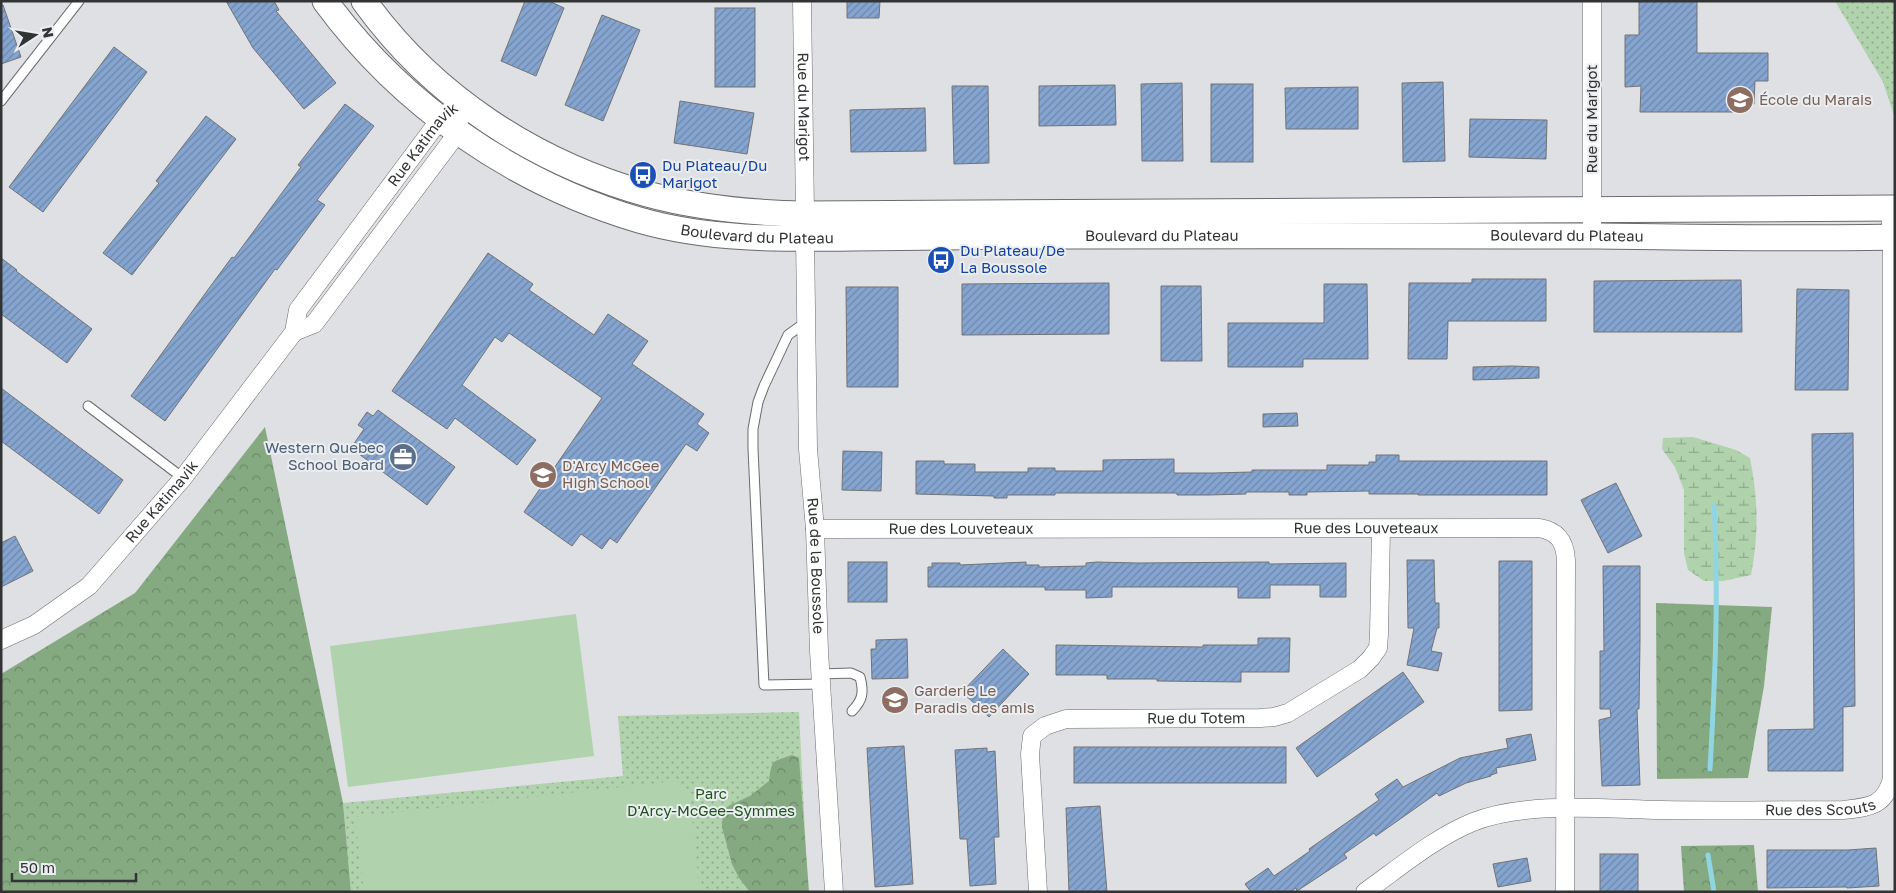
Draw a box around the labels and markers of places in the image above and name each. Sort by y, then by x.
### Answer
school or university icon: École du Marais [1725,85,1755,115]
place label: École du Marais [1759,90,1872,108]
place label: Du Plateau/Du Marigot [662,156,767,191]
bus stop icon: Du Plateau/Du Marigot [628,160,658,190]
place label: Du Plateau/De La Boussole [960,241,1065,276]
bus stop icon: Du Plateau/De La Boussole [926,245,956,275]
place label: Western Quebec School Board [265,438,384,473]
office icon: Western Quebec School Board [388,442,418,472]
place label: D'Arcy McGee High School [562,456,660,491]
school or university icon: D'Arcy McGee High School [528,460,558,490]
place label: Garderie Le Paradis des amis [914,681,1035,716]
school or university icon: Garderie Le Paradis des amis [880,685,910,715]

